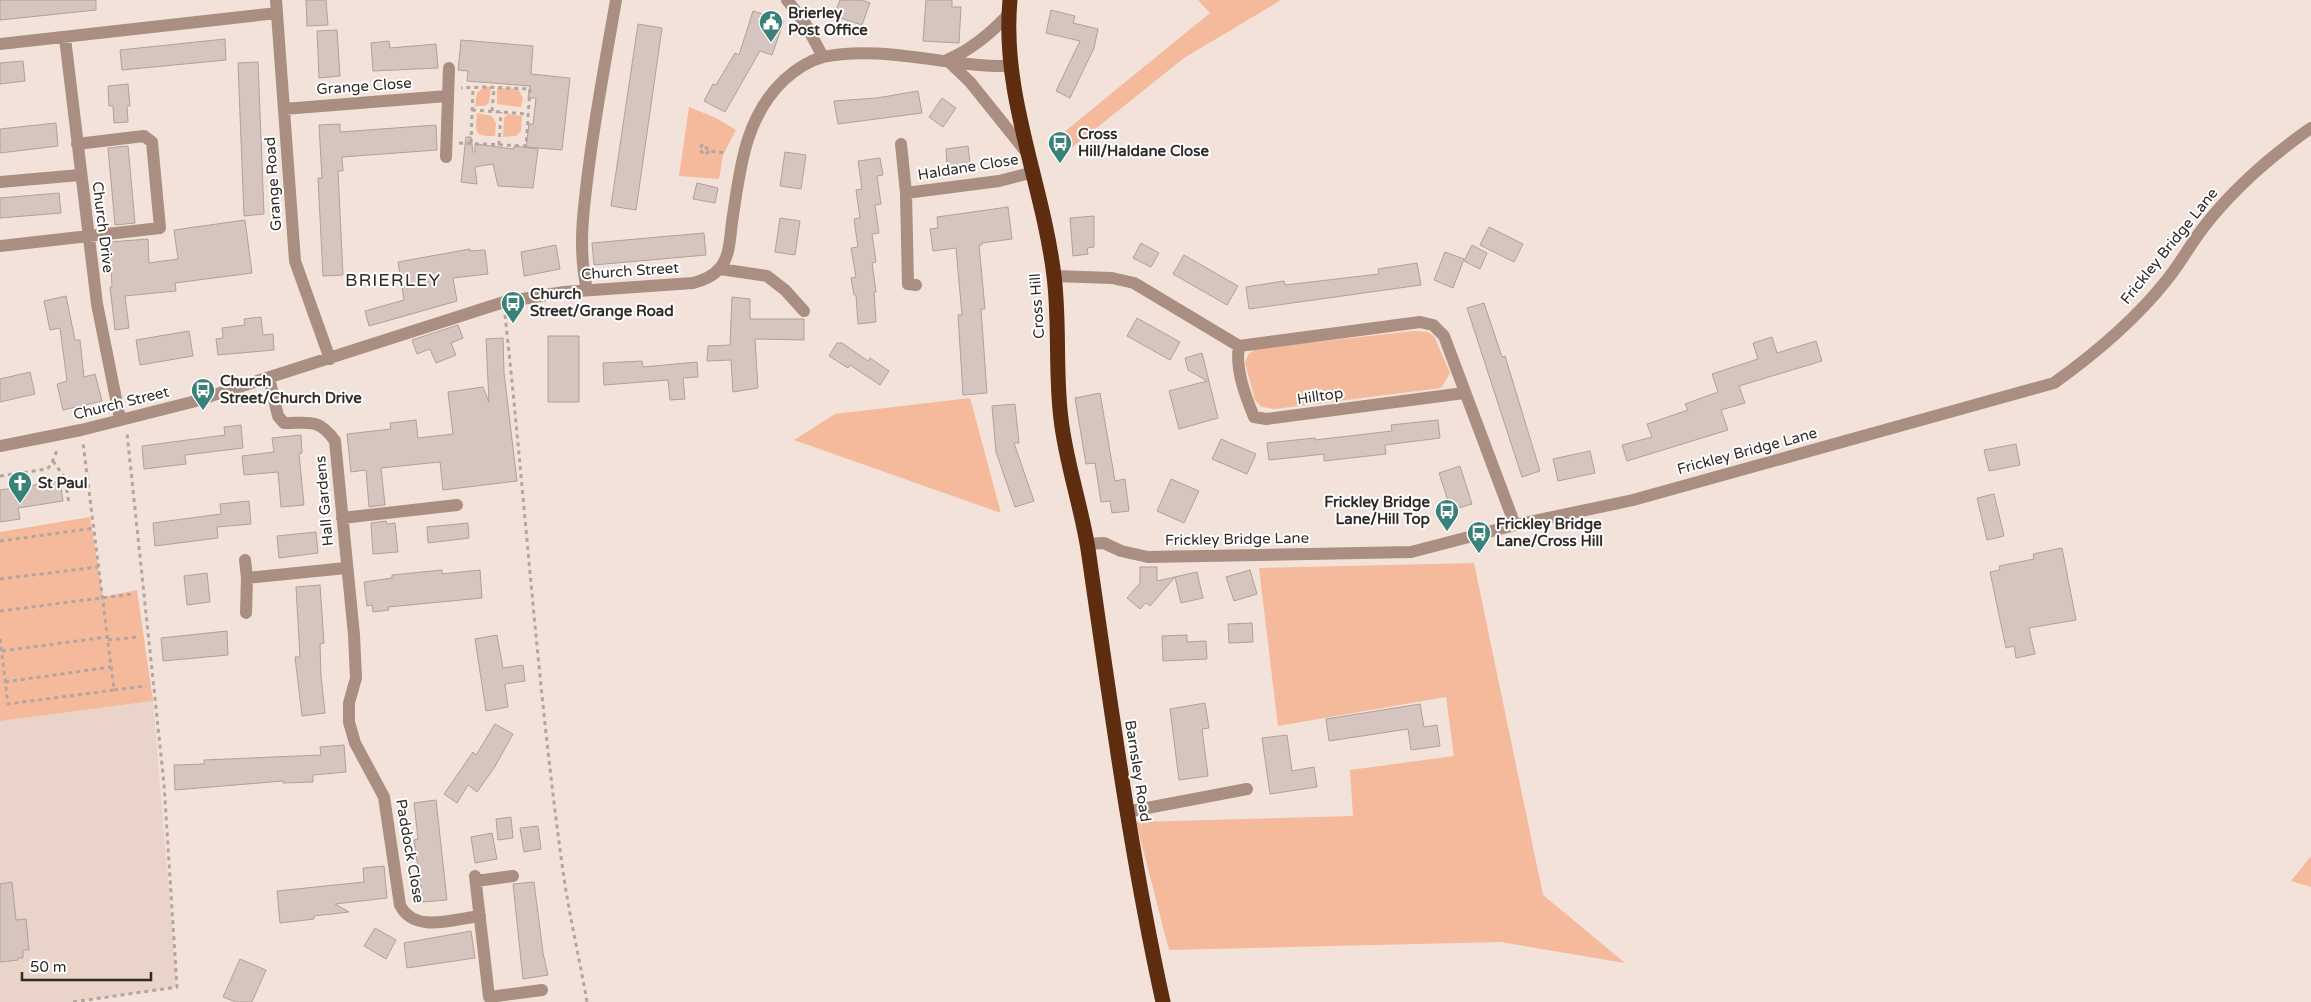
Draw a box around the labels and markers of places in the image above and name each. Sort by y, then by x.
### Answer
place label: Brierley Post Office [788,4,868,39]
public building icon: Brierley Post Office [758,9,784,43]
place label: Cross Hill/Haldane Close [1078,125,1209,160]
bus stop icon: Cross Hill/Haldane Close [1047,130,1073,164]
place label: Church Street/Grange Road [530,285,674,321]
bus stop icon: Church Street/Grange Road [500,290,526,324]
place label: Church Street/Church Drive [220,372,362,407]
bus stop icon: Church Street/Church Drive [190,377,216,411]
church icon: St Paul [7,470,33,504]
place label: St Paul [38,474,87,492]
place label: Frickley Bridge Lane/Hill Top [1324,493,1431,529]
bus stop icon: Frickley Bridge Lane/Hill Top [1434,498,1460,532]
place label: Frickley Bridge Lane/Cross Hill [1496,515,1603,550]
bus stop icon: Frickley Bridge Lane/Cross Hill [1466,520,1492,554]

